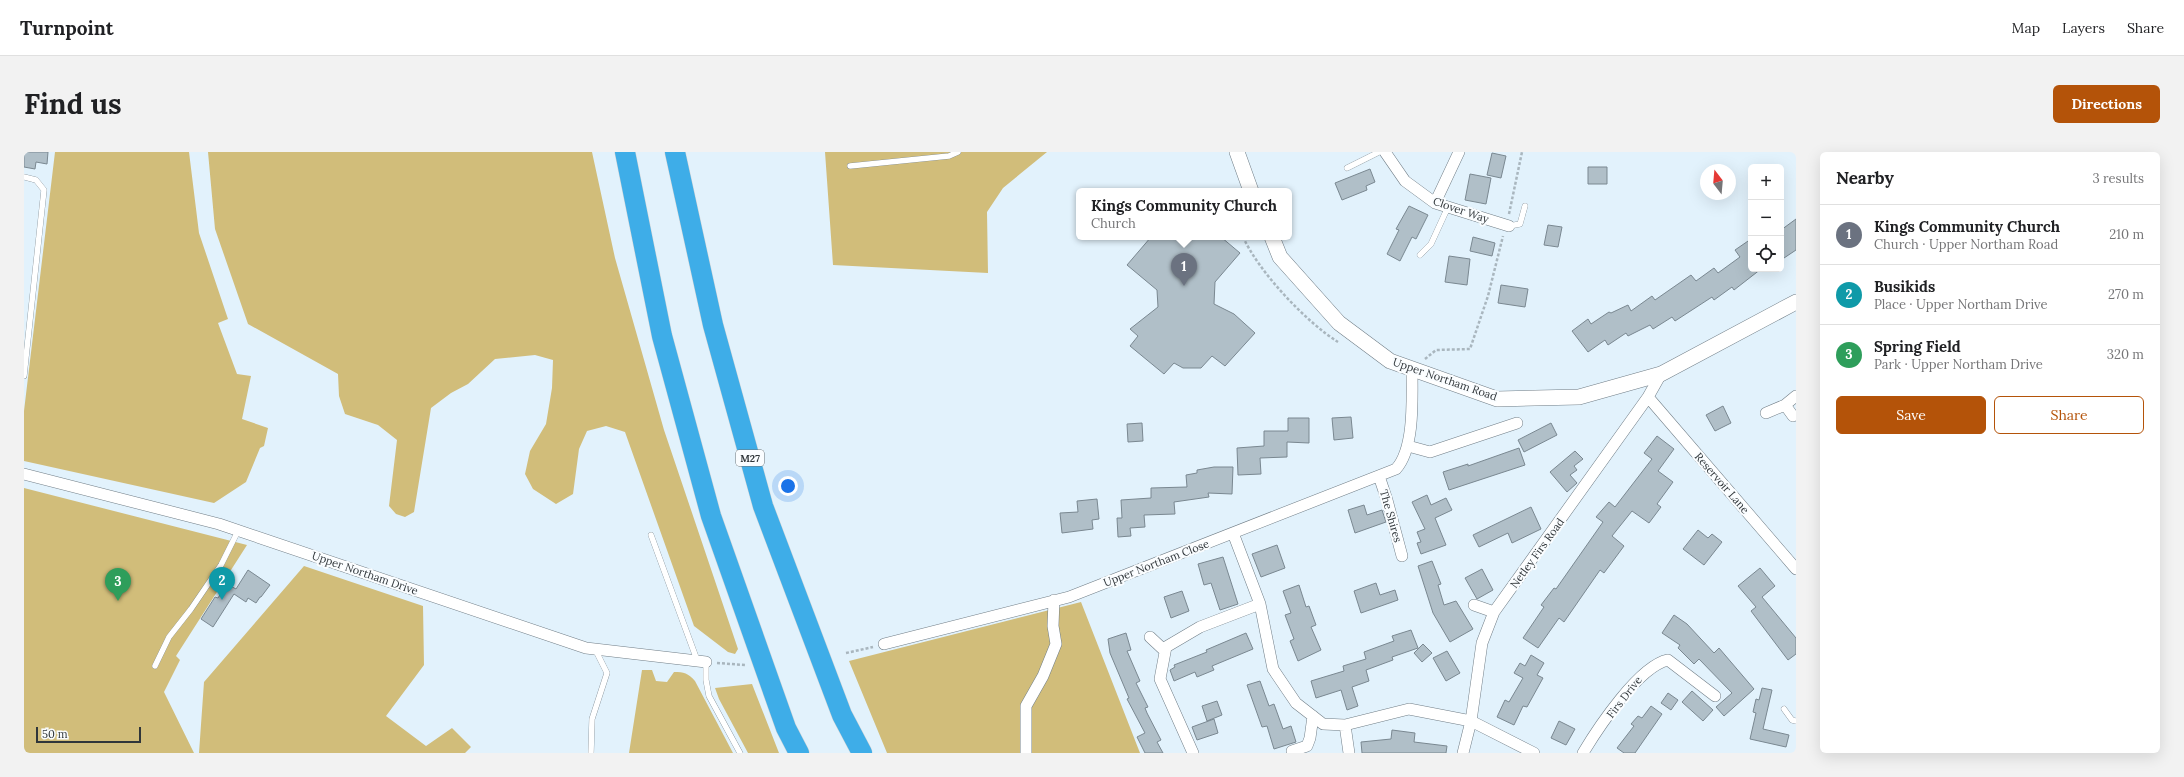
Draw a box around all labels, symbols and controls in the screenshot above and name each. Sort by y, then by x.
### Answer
text: Turnpoint [20,16,114,40]
text: Map [2012,19,2040,37]
text: Layers [2062,19,2105,37]
text: Share [2127,19,2164,37]
button: Directions [2053,85,2160,123]
text: Find us [24,86,122,122]
north arrow [1700,164,1736,200]
map controls [1748,164,1784,272]
button: + [1748,164,1784,200]
text: Nearby [1836,167,1894,189]
text: 3 results [2092,170,2144,187]
popup [1076,188,1292,240]
street label: Clover Way [1431,194,1491,226]
text: Kings Community Church [1091,196,1277,215]
button: − [1748,200,1784,236]
text: Church [1091,215,1136,232]
text: Kings Community Church [1874,217,2060,236]
text: 1 [1846,226,1852,243]
text: 210 m [2109,226,2144,243]
button: locate [1748,236,1784,272]
text: Church · Upper Northam Road [1874,236,2058,253]
pin: 1 [1171,253,1197,286]
text: Busikids [1874,277,1935,296]
text: 2 [1846,286,1852,303]
text: 270 m [2108,286,2144,303]
text: Place · Upper Northam Drive [1874,296,2048,313]
text: Spring Field [1874,337,1961,356]
text: 3 [1845,346,1853,363]
text: 320 m [2107,346,2144,363]
street label: Upper Northam Road [1391,355,1499,404]
text: Park · Upper Northam Drive [1874,356,2043,373]
button: Save [1836,396,1986,434]
button: Share [1994,396,2144,434]
road number: M27 [736,450,764,466]
street label: Reservoir Lane [1692,450,1752,516]
your location [778,476,798,496]
street label: The Shires [1377,488,1405,544]
street label: Netley Firs Road [1507,515,1567,591]
street label: Upper Northam Close [1101,536,1211,590]
street label: Upper Northam Drive [310,548,420,598]
pin: 2 [209,567,235,600]
pin: 3 [105,568,131,601]
street label: Firs Drive [1603,673,1645,721]
scale bar [36,725,141,744]
text: 50 m [42,727,68,741]

